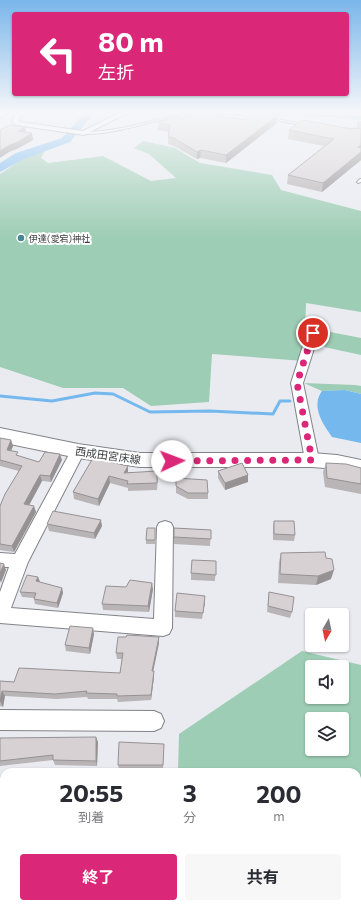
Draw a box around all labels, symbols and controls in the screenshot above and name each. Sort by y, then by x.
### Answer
text: 80 m [98,24,164,58]
icon: left [32,28,84,80]
text: 左折 [98,61,134,83]
marker: 伊達(愛宕)神社 [16,233,26,243]
place label: 伊達(愛宕)神社 [28,233,90,244]
pin [296,316,330,350]
icon: arrive [302,322,324,344]
position arrow [151,440,193,482]
street label: 西成田宮床線 [74,444,142,466]
north arrow [305,608,349,652]
map controls [305,608,349,756]
button: sound [305,660,349,704]
button: layers [305,712,349,756]
text: 20:55 [59,778,123,807]
text: 3 [183,778,197,807]
text: 200 [256,779,302,808]
text: m [273,808,285,824]
text: 到着 [78,809,104,825]
text: 分 [183,809,196,825]
button: 終了 [20,854,177,900]
button: 共有 [185,854,341,900]

